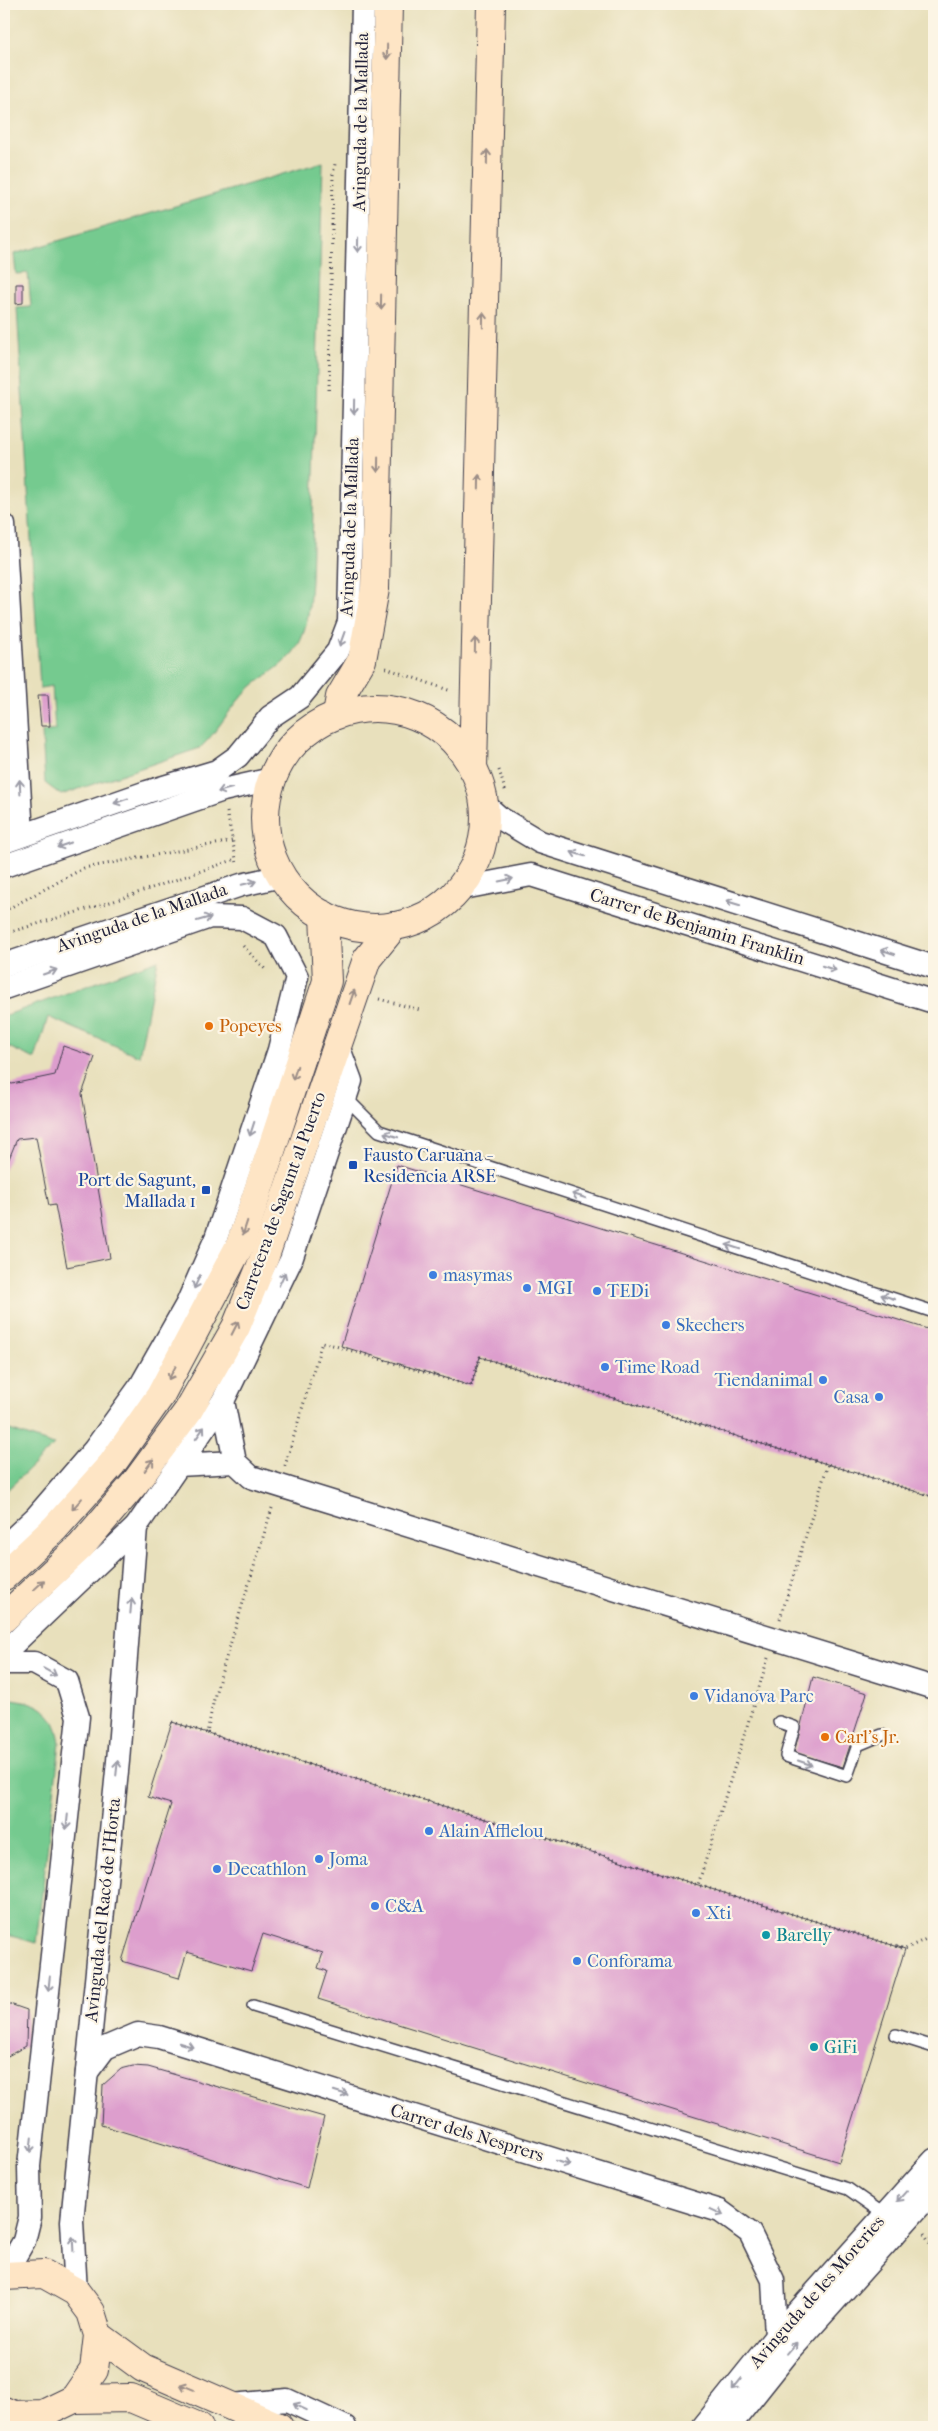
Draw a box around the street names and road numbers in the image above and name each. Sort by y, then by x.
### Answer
street label: Avinguda de la Mallada [349,32,373,213]
street label: Avinguda de la Mallada [336,437,364,618]
street label: Avinguda de la Mallada [53,879,231,957]
street label: Carrer de Benjamin Franklin [587,884,807,970]
street label: Carretera de Sagunt al Puerto [232,1089,330,1313]
street label: Avinguda del Racó de l'Horta [81,1796,125,2024]
street label: Carrer dels Nesprers [388,2100,547,2166]
street label: Avinguda de les Moreries [744,2211,889,2373]

